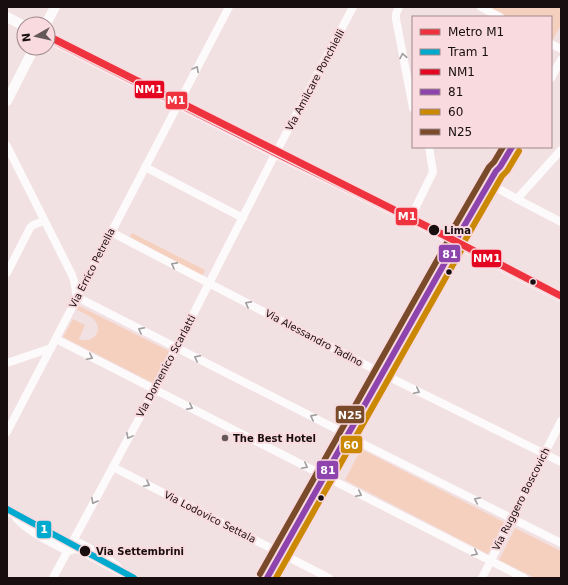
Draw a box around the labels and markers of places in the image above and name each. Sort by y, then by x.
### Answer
marker: Lima [427,223,441,237]
place label: Lima [444,225,471,236]
unlabelled marker [444,267,454,277]
unlabelled marker [528,277,538,287]
marker: The Best Hotel [220,433,230,443]
place label: The Best Hotel [233,433,316,444]
unlabelled marker [316,493,326,503]
marker: Via Settembrini [78,544,92,558]
place label: Via Settembrini [96,546,184,557]

